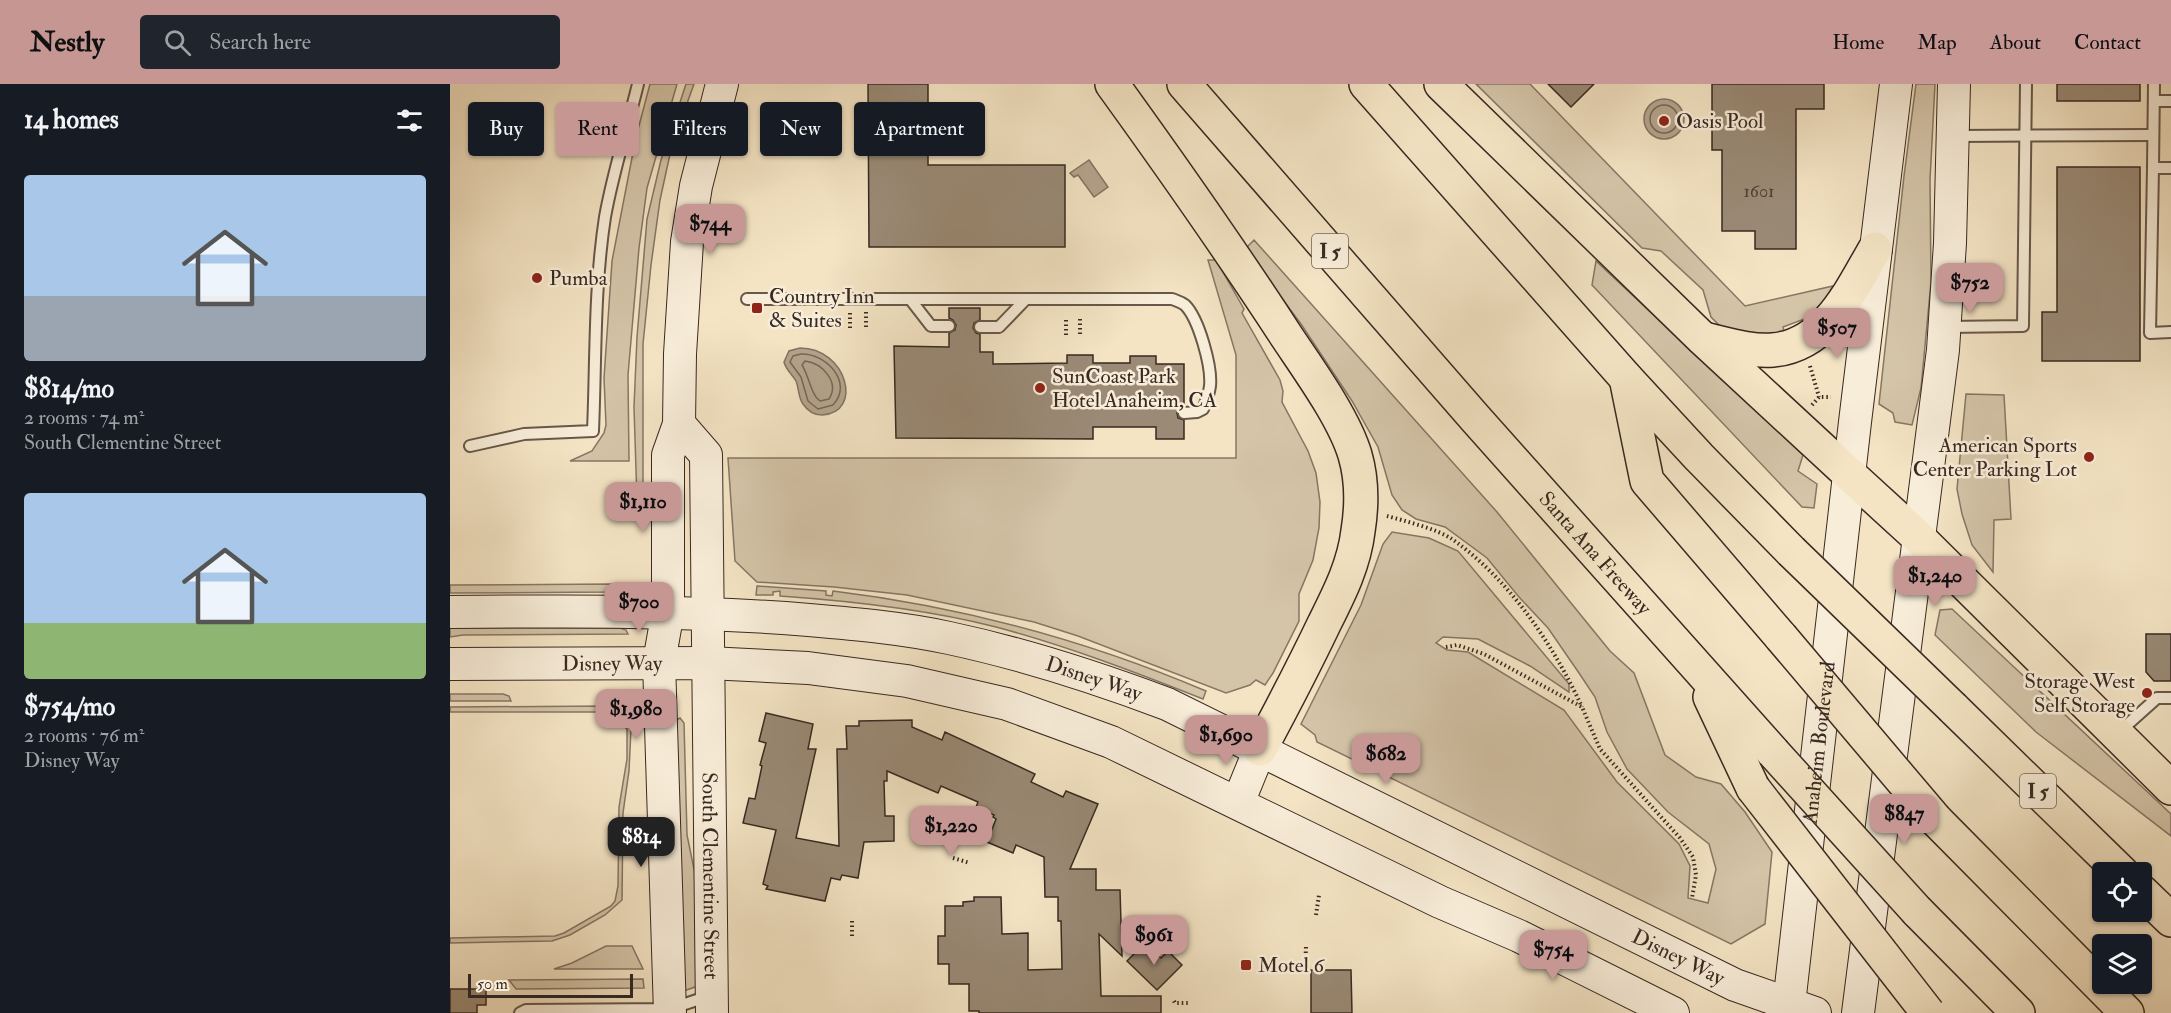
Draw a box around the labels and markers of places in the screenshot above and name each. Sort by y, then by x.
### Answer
place label: Oasis Pool [1676,108,1764,135]
marker: Oasis Pool [1657,114,1671,128]
pin: $744 [674,204,746,255]
pin: $752 [1934,263,2006,314]
place label: Pumba [549,265,608,292]
marker: Pumba [530,271,544,285]
place label: Country Inn & Suites [769,283,875,334]
marker: Country Inn & Suites [750,301,764,315]
pin: $507 [1801,308,1873,359]
place label: SunCoast Park Hotel Anaheim, CA [1052,363,1217,414]
marker: SunCoast Park Hotel Anaheim, CA [1033,381,1047,395]
place label: American Sports Center Parking Lot [1913,432,2077,483]
marker: American Sports Center Parking Lot [2082,450,2096,464]
pin: $1,110 [594,482,692,533]
pin: $1,240 [1886,556,1984,607]
pin: $700 [603,582,675,633]
place label: Storage West Self Storage [2024,668,2135,719]
marker: Storage West Self Storage [2140,686,2154,700]
pin: $1,980 [587,689,685,740]
pin: $1,690 [1177,715,1275,766]
pin: $682 [1350,734,1422,785]
pin: $847 [1868,794,1940,845]
pin: $1,220 [902,806,1000,857]
pin: $814 [605,817,677,868]
pin: $961 [1118,915,1190,966]
pin: $754 [1517,930,1589,981]
place label: Motel 6 [1258,952,1325,979]
marker: Motel 6 [1239,958,1253,972]

